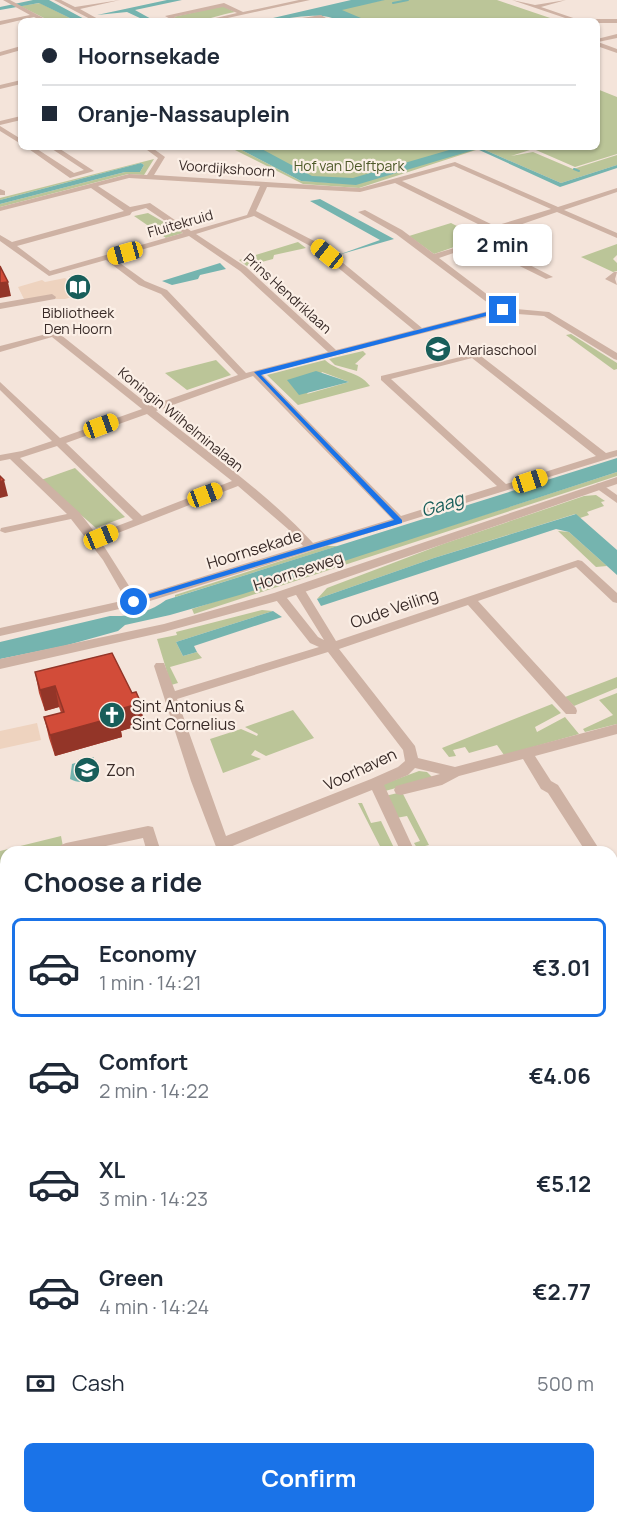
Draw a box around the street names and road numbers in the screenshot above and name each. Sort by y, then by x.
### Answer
street label: Voordijkshoorn [178,155,276,181]
street label: Fluitekruid [145,205,215,241]
street label: Prins Hendriklaan [240,249,336,337]
street label: Koningin Wilhelminalaan [114,362,248,476]
street label: Hoornsekade [204,524,304,574]
street label: Hoornseweg [250,546,346,596]
street label: Oude Veiling [347,583,441,633]
street label: Voorhaven [320,743,400,795]

